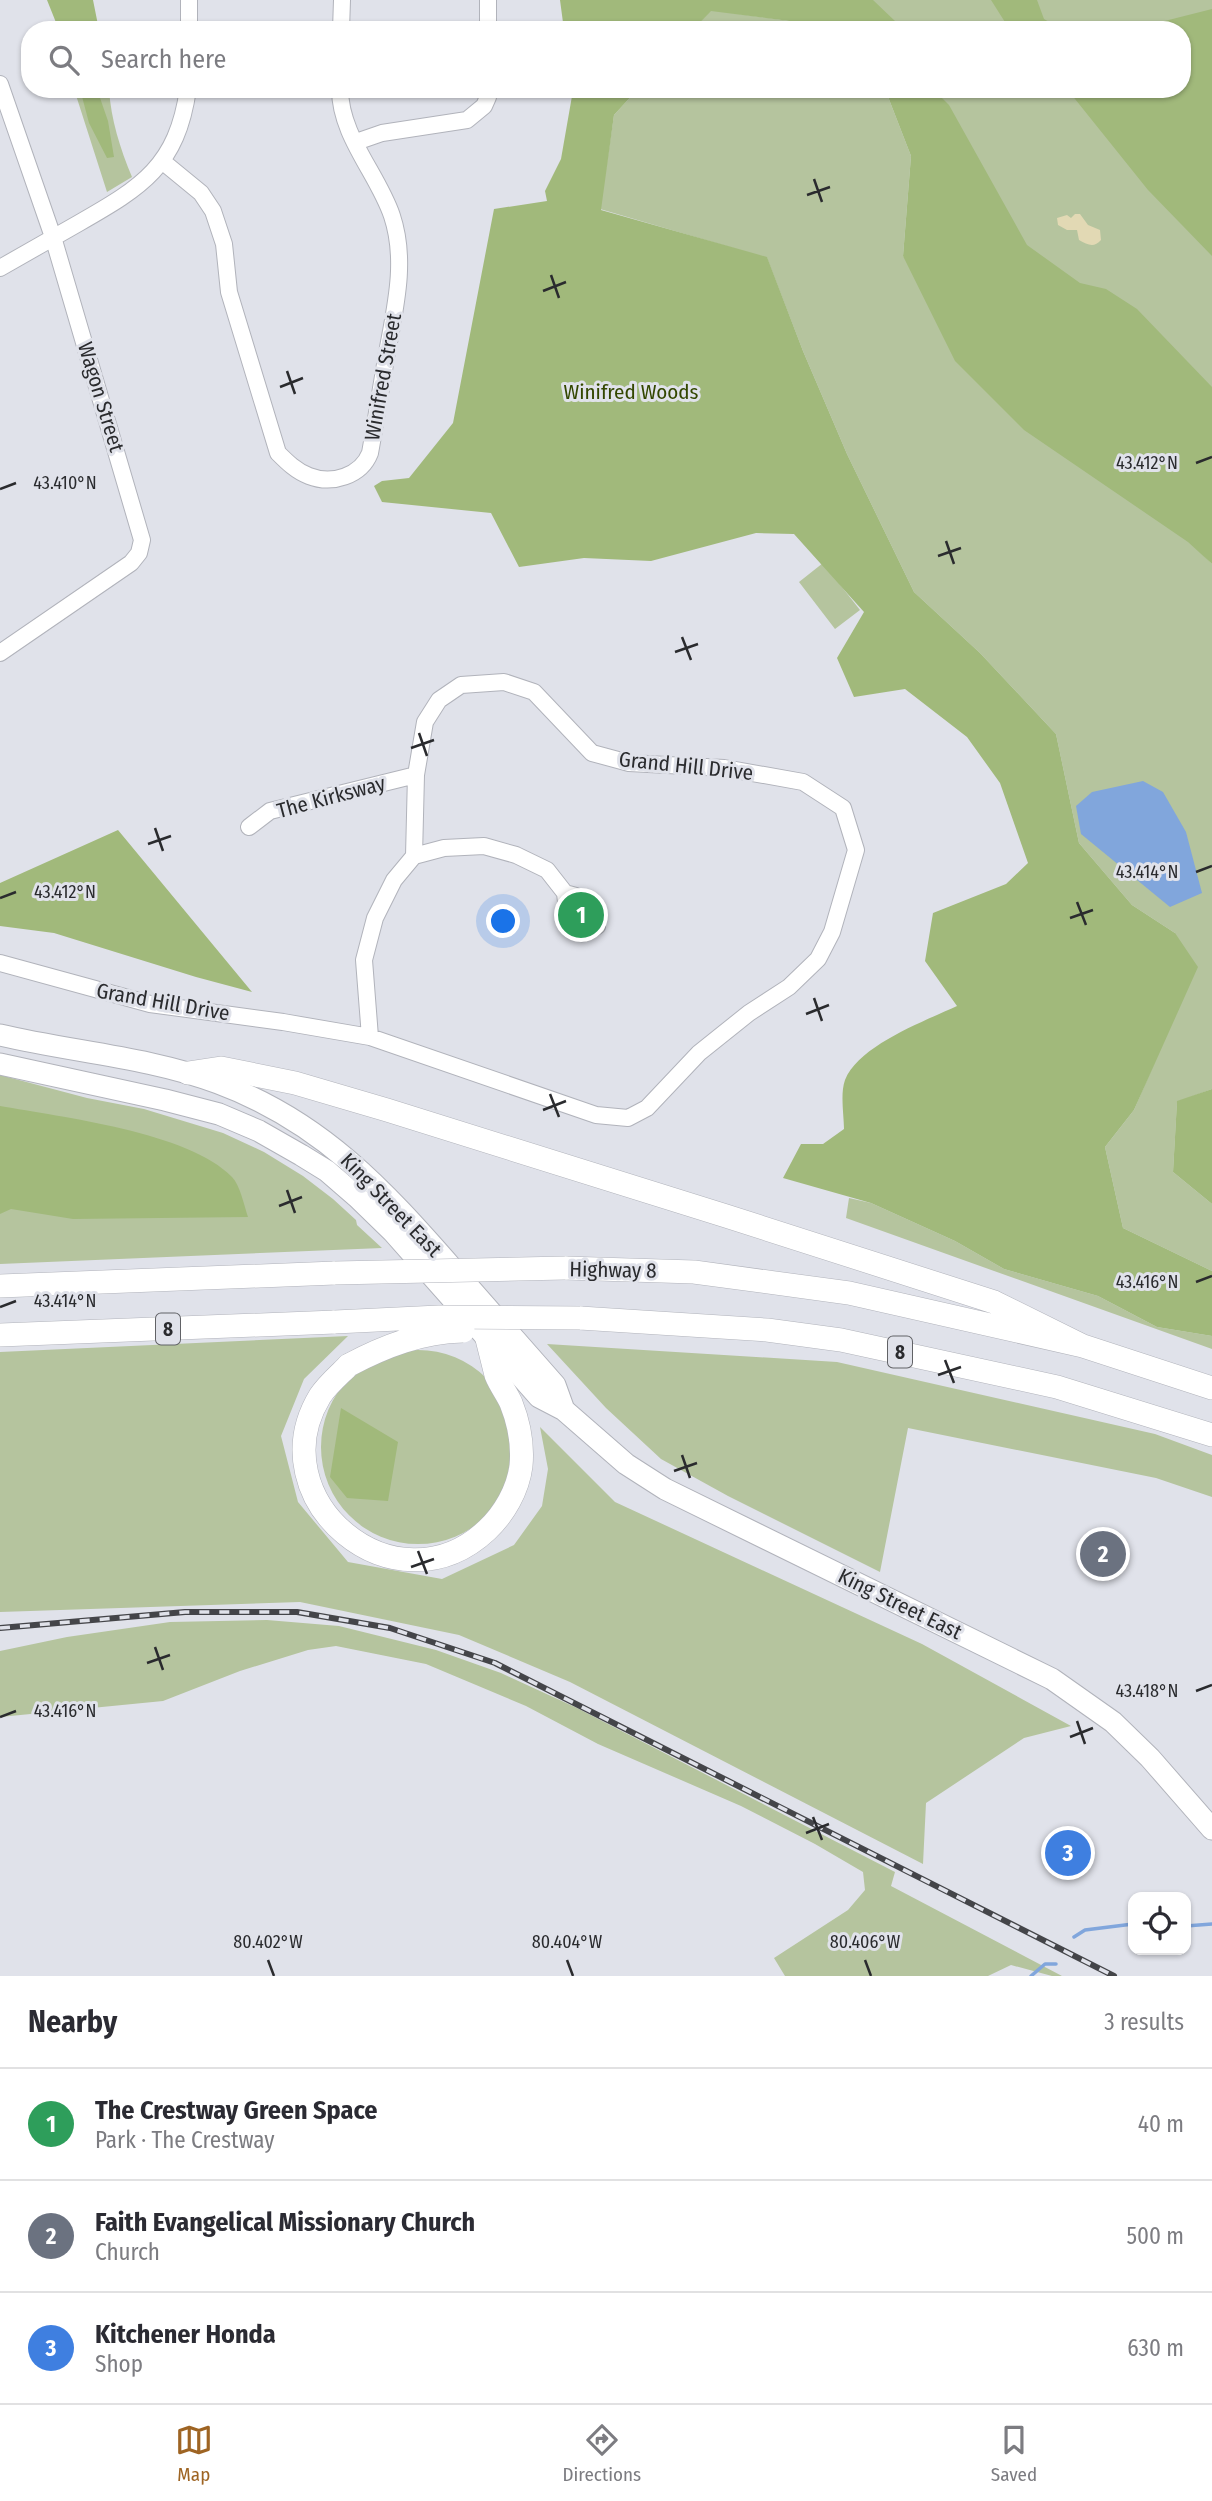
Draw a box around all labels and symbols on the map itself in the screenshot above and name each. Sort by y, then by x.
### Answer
street label: Winifred Street [359,311,407,443]
street label: Wagon Street [72,339,130,455]
park label: Winifred Woods [564,379,699,405]
text: 43.412°N [1116,452,1178,474]
text: 43.410°N [33,472,97,494]
street label: Grand Hill Drive [618,746,754,786]
street label: The Kirksway [274,770,389,824]
text: 43.414°N [1116,861,1178,883]
text: 43.412°N [34,881,96,903]
pin: 1 [558,889,604,941]
your location [486,904,520,938]
street label: Grand Hill Drive [94,977,232,1027]
street label: King Street East [335,1148,447,1262]
street label: Highway 8 [569,1256,657,1284]
text: 43.416°N [1116,1271,1178,1293]
text: 43.414°N [34,1290,96,1312]
road number: 8 [156,1314,180,1344]
road number: 8 [888,1336,912,1368]
pin: 2 [1080,1528,1126,1580]
street label: King Street East [834,1563,966,1645]
text: 43.418°N [1116,1680,1178,1702]
text: 43.416°N [34,1700,96,1722]
pin: 3 [1045,1827,1091,1879]
text: 80.402°W [233,1931,303,1953]
text: 80.404°W [532,1931,603,1953]
text: 80.406°W [830,1931,901,1953]

